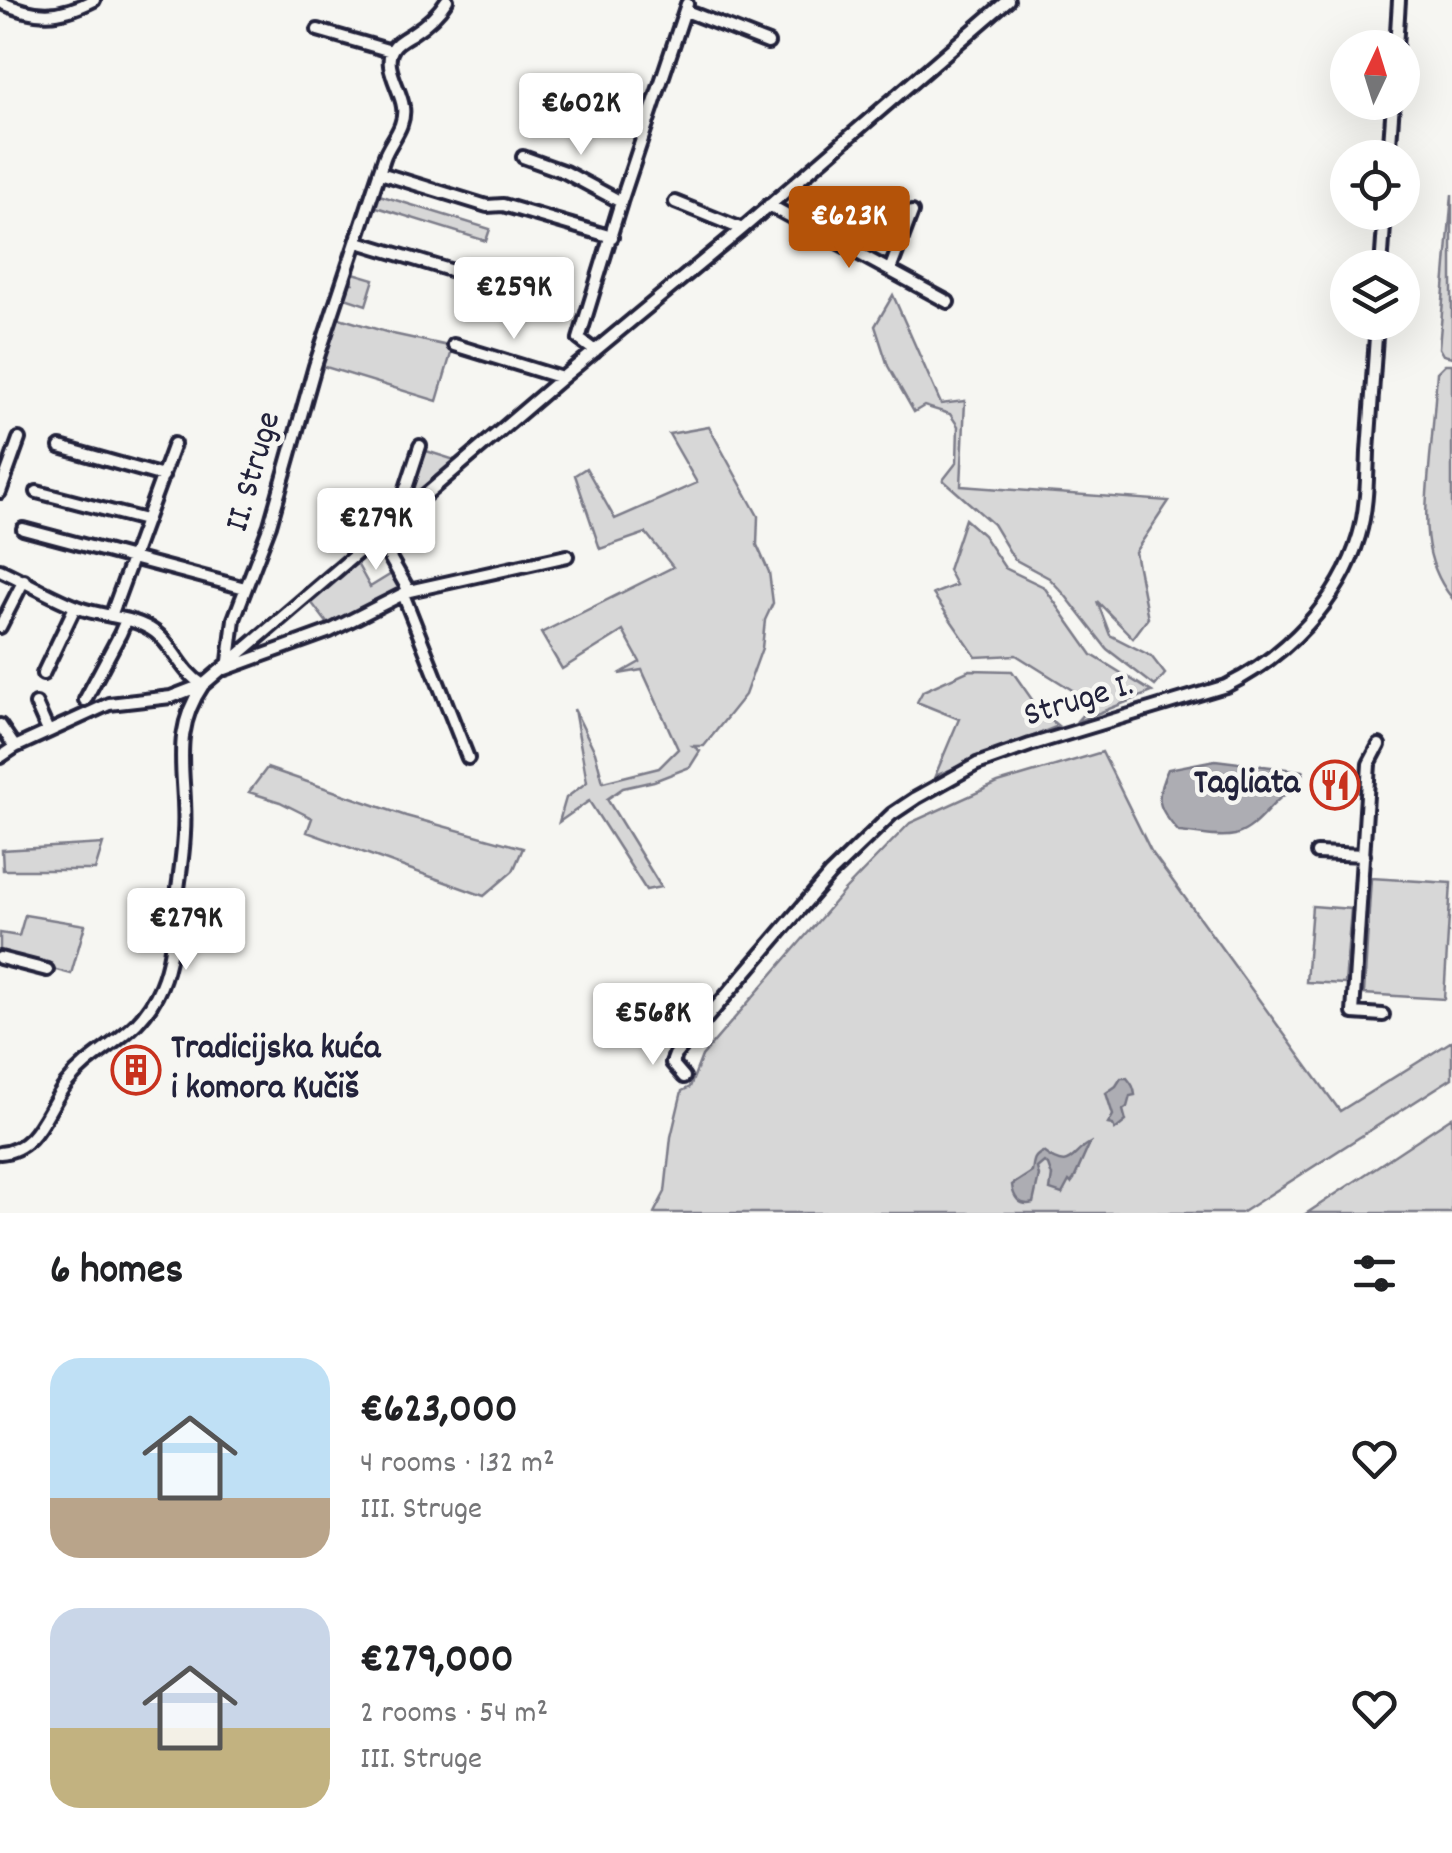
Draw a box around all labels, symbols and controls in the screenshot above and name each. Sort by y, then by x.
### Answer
north arrow [1330,30,1420,120]
map controls [1330,30,1420,340]
pin: €602K [511,73,651,158]
text: €602K [541,82,621,128]
button: locate [1330,140,1420,230]
pin: €623K [779,186,919,271]
text: €623K [811,195,887,241]
button: layers [1330,250,1420,340]
pin: €259K [444,257,584,342]
text: €259K [476,266,552,312]
street label: II. Struge [214,406,296,538]
pin: €279K [306,488,446,573]
text: €279K [339,497,413,543]
street label: Struge I. [1018,662,1140,742]
restaurant icon: Tagliata [1309,759,1361,811]
place label: Tagliata [1194,760,1302,810]
pin: €279K [116,888,256,973]
text: €279K [149,897,223,943]
pin: €568K [583,983,723,1068]
text: €568K [615,992,691,1038]
place label: Tradicijska kuća i komora Kučiš [171,1025,382,1115]
building icon: Tradicijska kuća i komora Kučiš [110,1044,162,1096]
text: 6 homes [50,1243,183,1303]
icon: filters [1347,1246,1402,1301]
text: €623,000 [360,1382,518,1442]
icon: home [130,1398,250,1518]
icon: heart [1347,1431,1402,1486]
text: 4 rooms · 132 m² [360,1442,555,1488]
text: III. Struge [360,1488,482,1534]
text: €279,000 [360,1632,514,1692]
icon: home [130,1648,250,1768]
icon: heart [1347,1681,1402,1736]
text: 2 rooms · 54 m² [360,1692,548,1738]
text: III. Struge [360,1738,482,1784]

